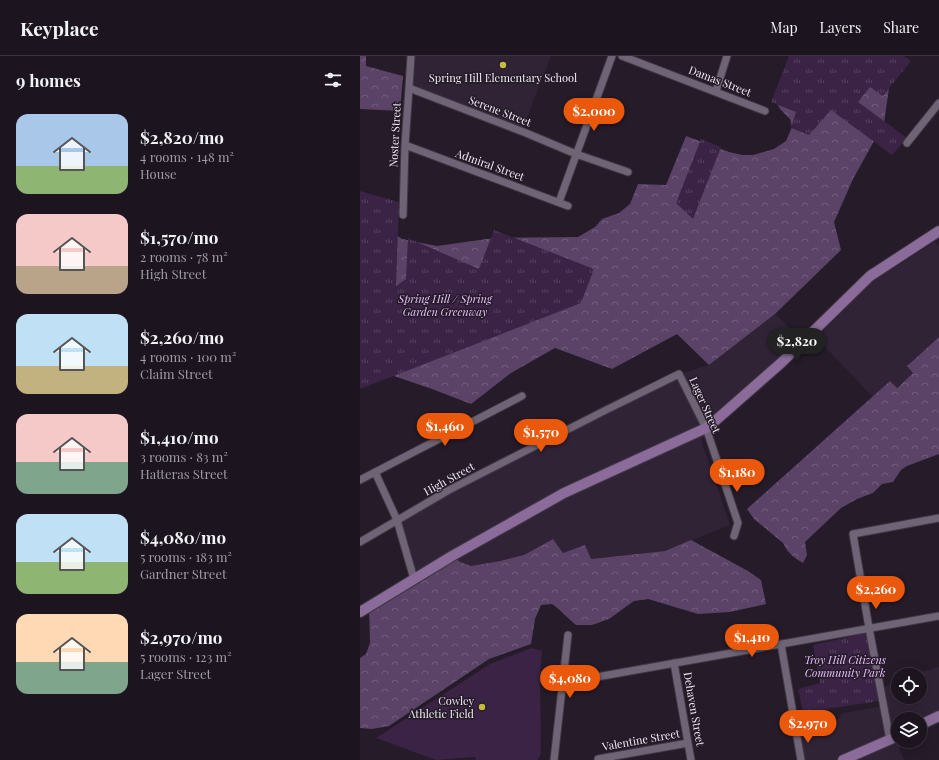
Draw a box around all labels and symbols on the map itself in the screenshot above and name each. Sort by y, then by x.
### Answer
marker: Spring Hill Elementary School [498,60,508,70]
street label: Damas Street [687,62,754,99]
place label: Spring Hill Elementary School [429,70,577,85]
street label: Serene Street [467,92,534,129]
pin: $2,000 [561,98,627,132]
street label: Noster Street [385,102,404,168]
street label: Admiral Street [453,145,527,184]
park label: Spring Hill / Spring Garden Greenway [397,291,493,319]
pin: $2,820 [764,328,830,362]
street label: Lager Street [686,374,725,435]
pin: $1,460 [412,413,478,447]
pin: $1,570 [508,419,574,453]
street label: High Street [421,458,477,499]
pin: $1,180 [704,459,770,493]
pin: $2,260 [843,576,909,610]
pin: $1,410 [719,624,785,658]
park label: Troy Hill Citizens Community Park [804,652,887,680]
pin: $4,080 [537,665,603,699]
street label: Dehaven Street [681,671,708,747]
place label: Cowley Athletic Field [407,693,475,721]
marker: Cowley Athletic Field [477,702,487,712]
pin: $2,970 [775,710,841,744]
street label: Valentine Street [600,725,681,754]

